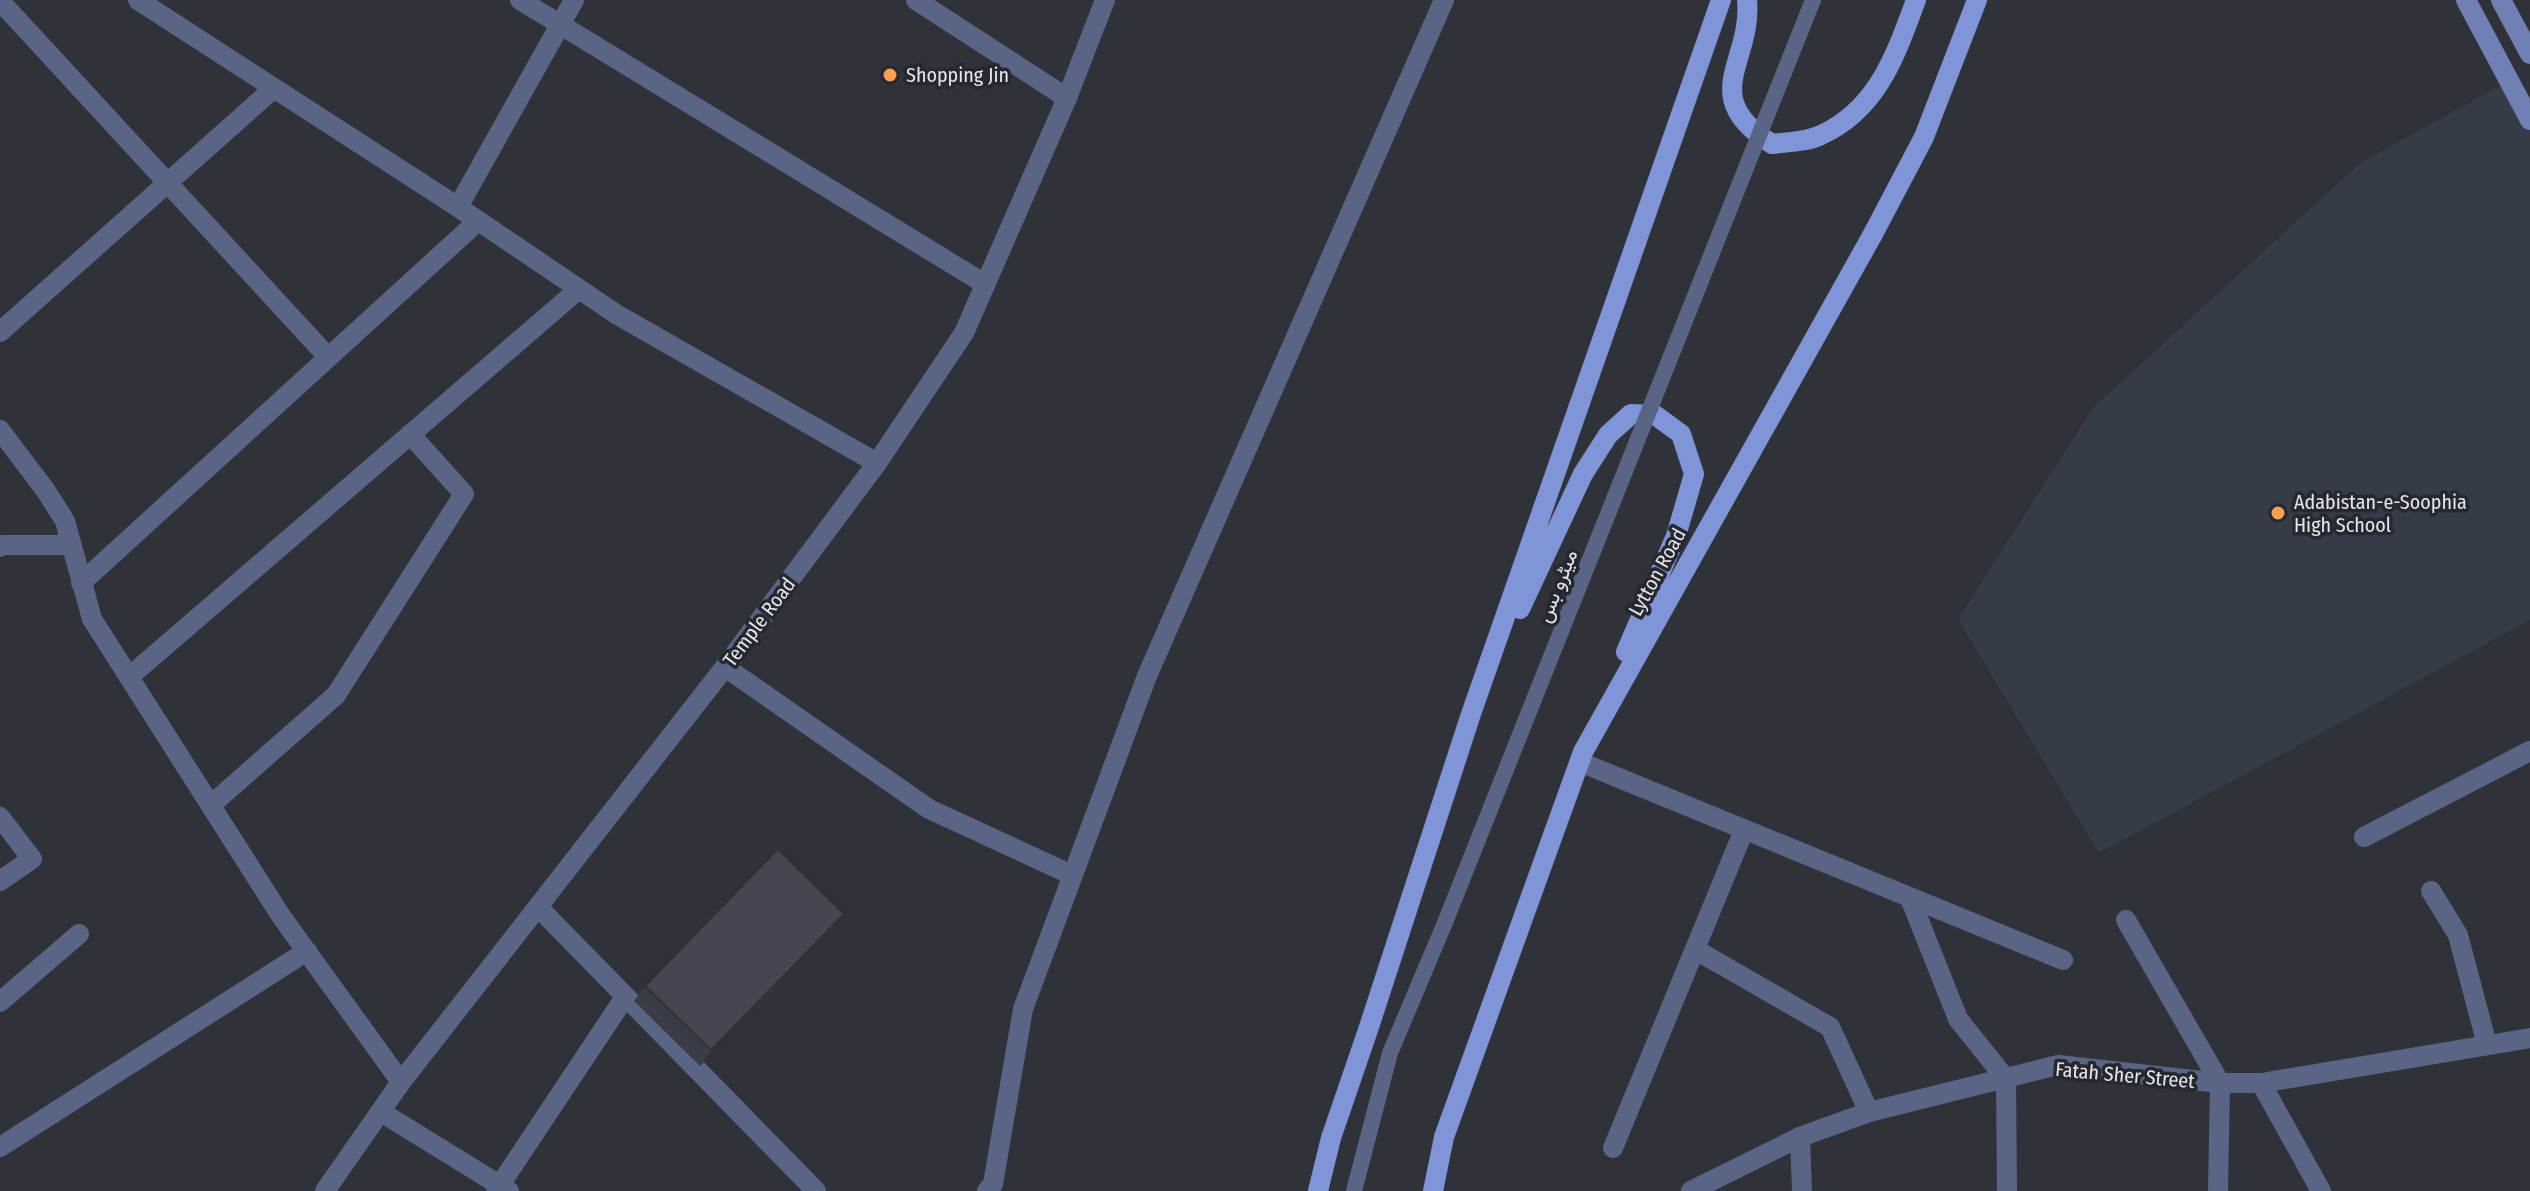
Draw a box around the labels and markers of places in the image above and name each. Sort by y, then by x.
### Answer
place label: Shopping Jin [906,63,1009,87]
marker: Shopping Jin [881,66,899,84]
place label: Adabistan-e-Soophia High School [2294,490,2467,537]
marker: Adabistan-e-Soophia High School [2269,504,2287,522]

